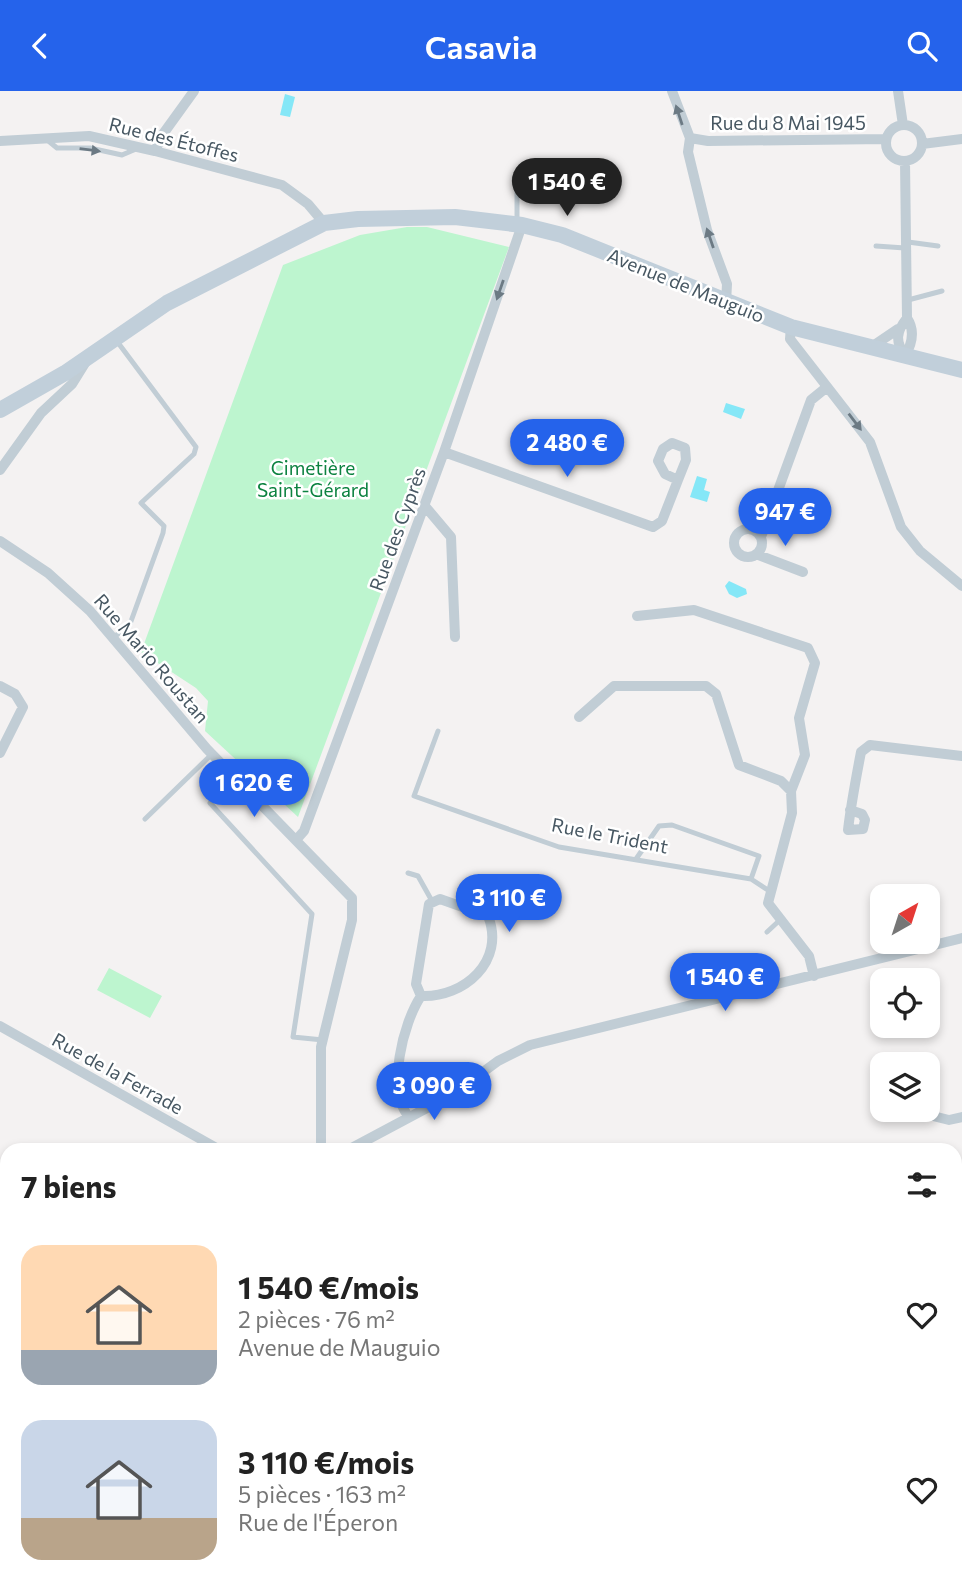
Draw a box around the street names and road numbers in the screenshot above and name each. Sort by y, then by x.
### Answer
street label: Rue du 8 Mai 1945 [710,111,866,134]
street label: Rue des Étoffes [107,112,241,166]
street label: Avenue de Mauguio [604,243,768,327]
street label: Rue des Cyprès [364,464,430,594]
street label: Rue Mario Roustan [90,589,214,727]
street label: Rue le Trident [550,812,670,858]
street label: Rue de la Ferrade [48,1027,188,1119]

